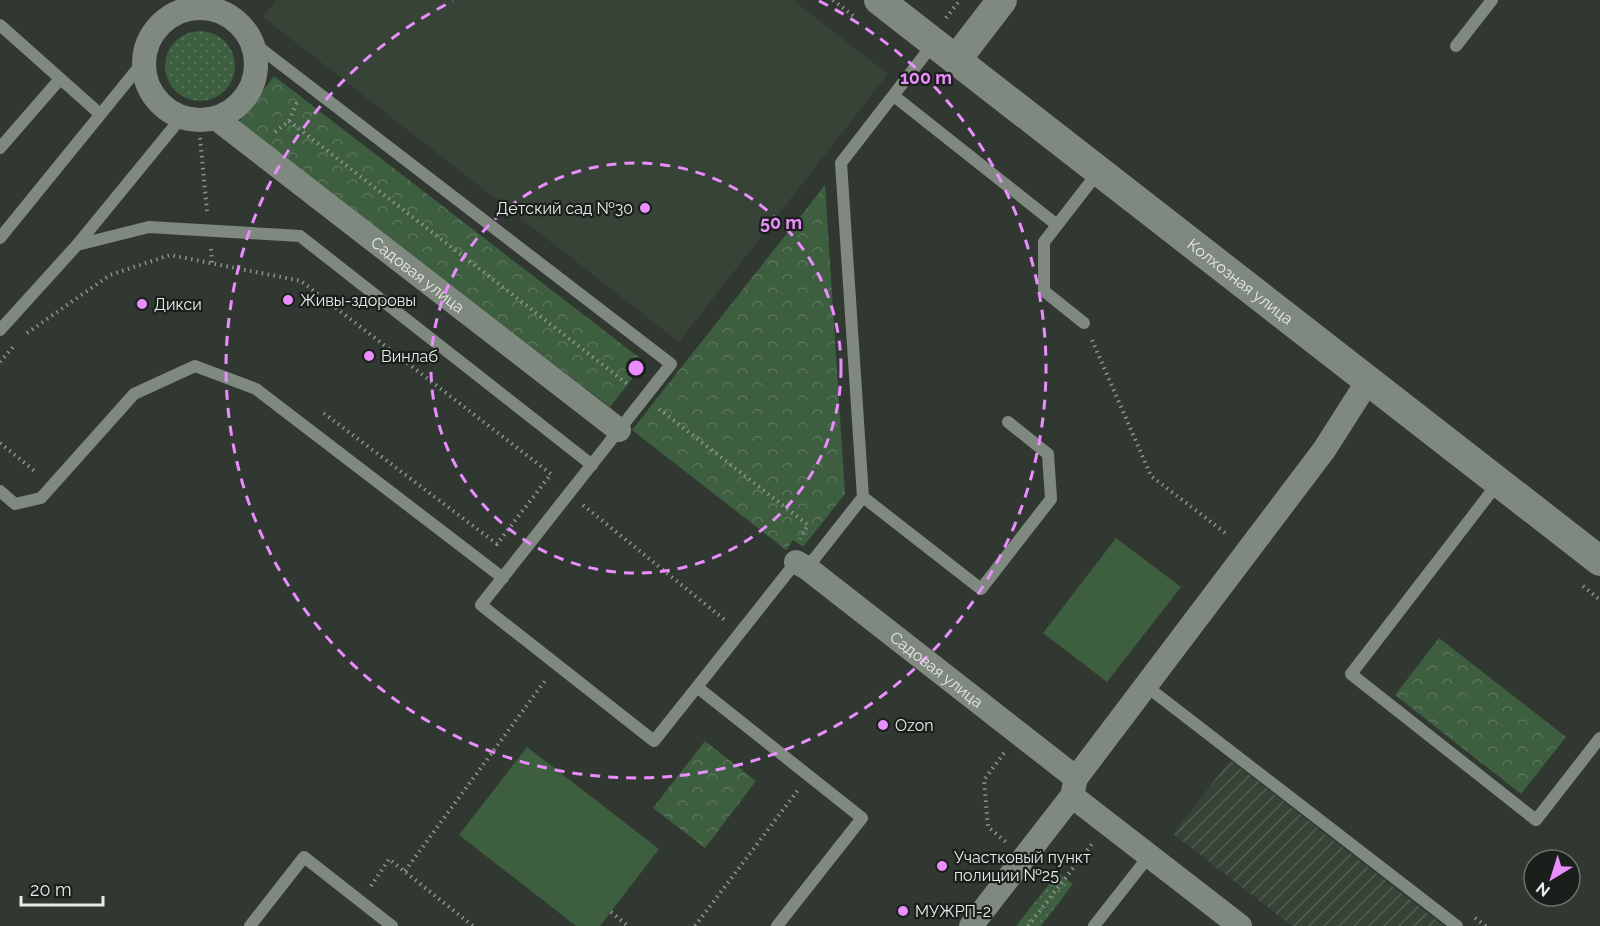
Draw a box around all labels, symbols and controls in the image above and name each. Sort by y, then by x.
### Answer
text: 100 m [900,67,952,88]
place label: Детский сад №30 [496,199,633,218]
marker: Детский сад №30 [638,201,652,215]
text: 50 m [760,212,802,233]
street label: Садовая улица [367,233,468,317]
street label: Колхозная улица [1184,235,1297,329]
place label: Живы-здоровы [300,291,416,310]
marker: Живы-здоровы [281,293,295,307]
place label: Дикси [154,295,202,314]
marker: Дикси [135,297,149,311]
place label: Винлаб [381,347,438,366]
marker: Винлаб [362,349,376,363]
centre of rings [626,358,646,378]
street label: Садовая улица [886,627,987,712]
place label: Ozon [895,716,934,735]
marker: Ozon [876,718,890,732]
place label: Участковый пункт полиции №25 [954,848,1091,885]
north arrow [1522,848,1582,908]
marker: Участковый пункт полиции №25 [935,859,949,873]
scale bar [21,869,104,907]
text: N [1532,878,1554,901]
text: 20 m [30,879,72,900]
place label: МУЖРП-2 [915,902,991,921]
marker: МУЖРП-2 [896,904,910,918]

